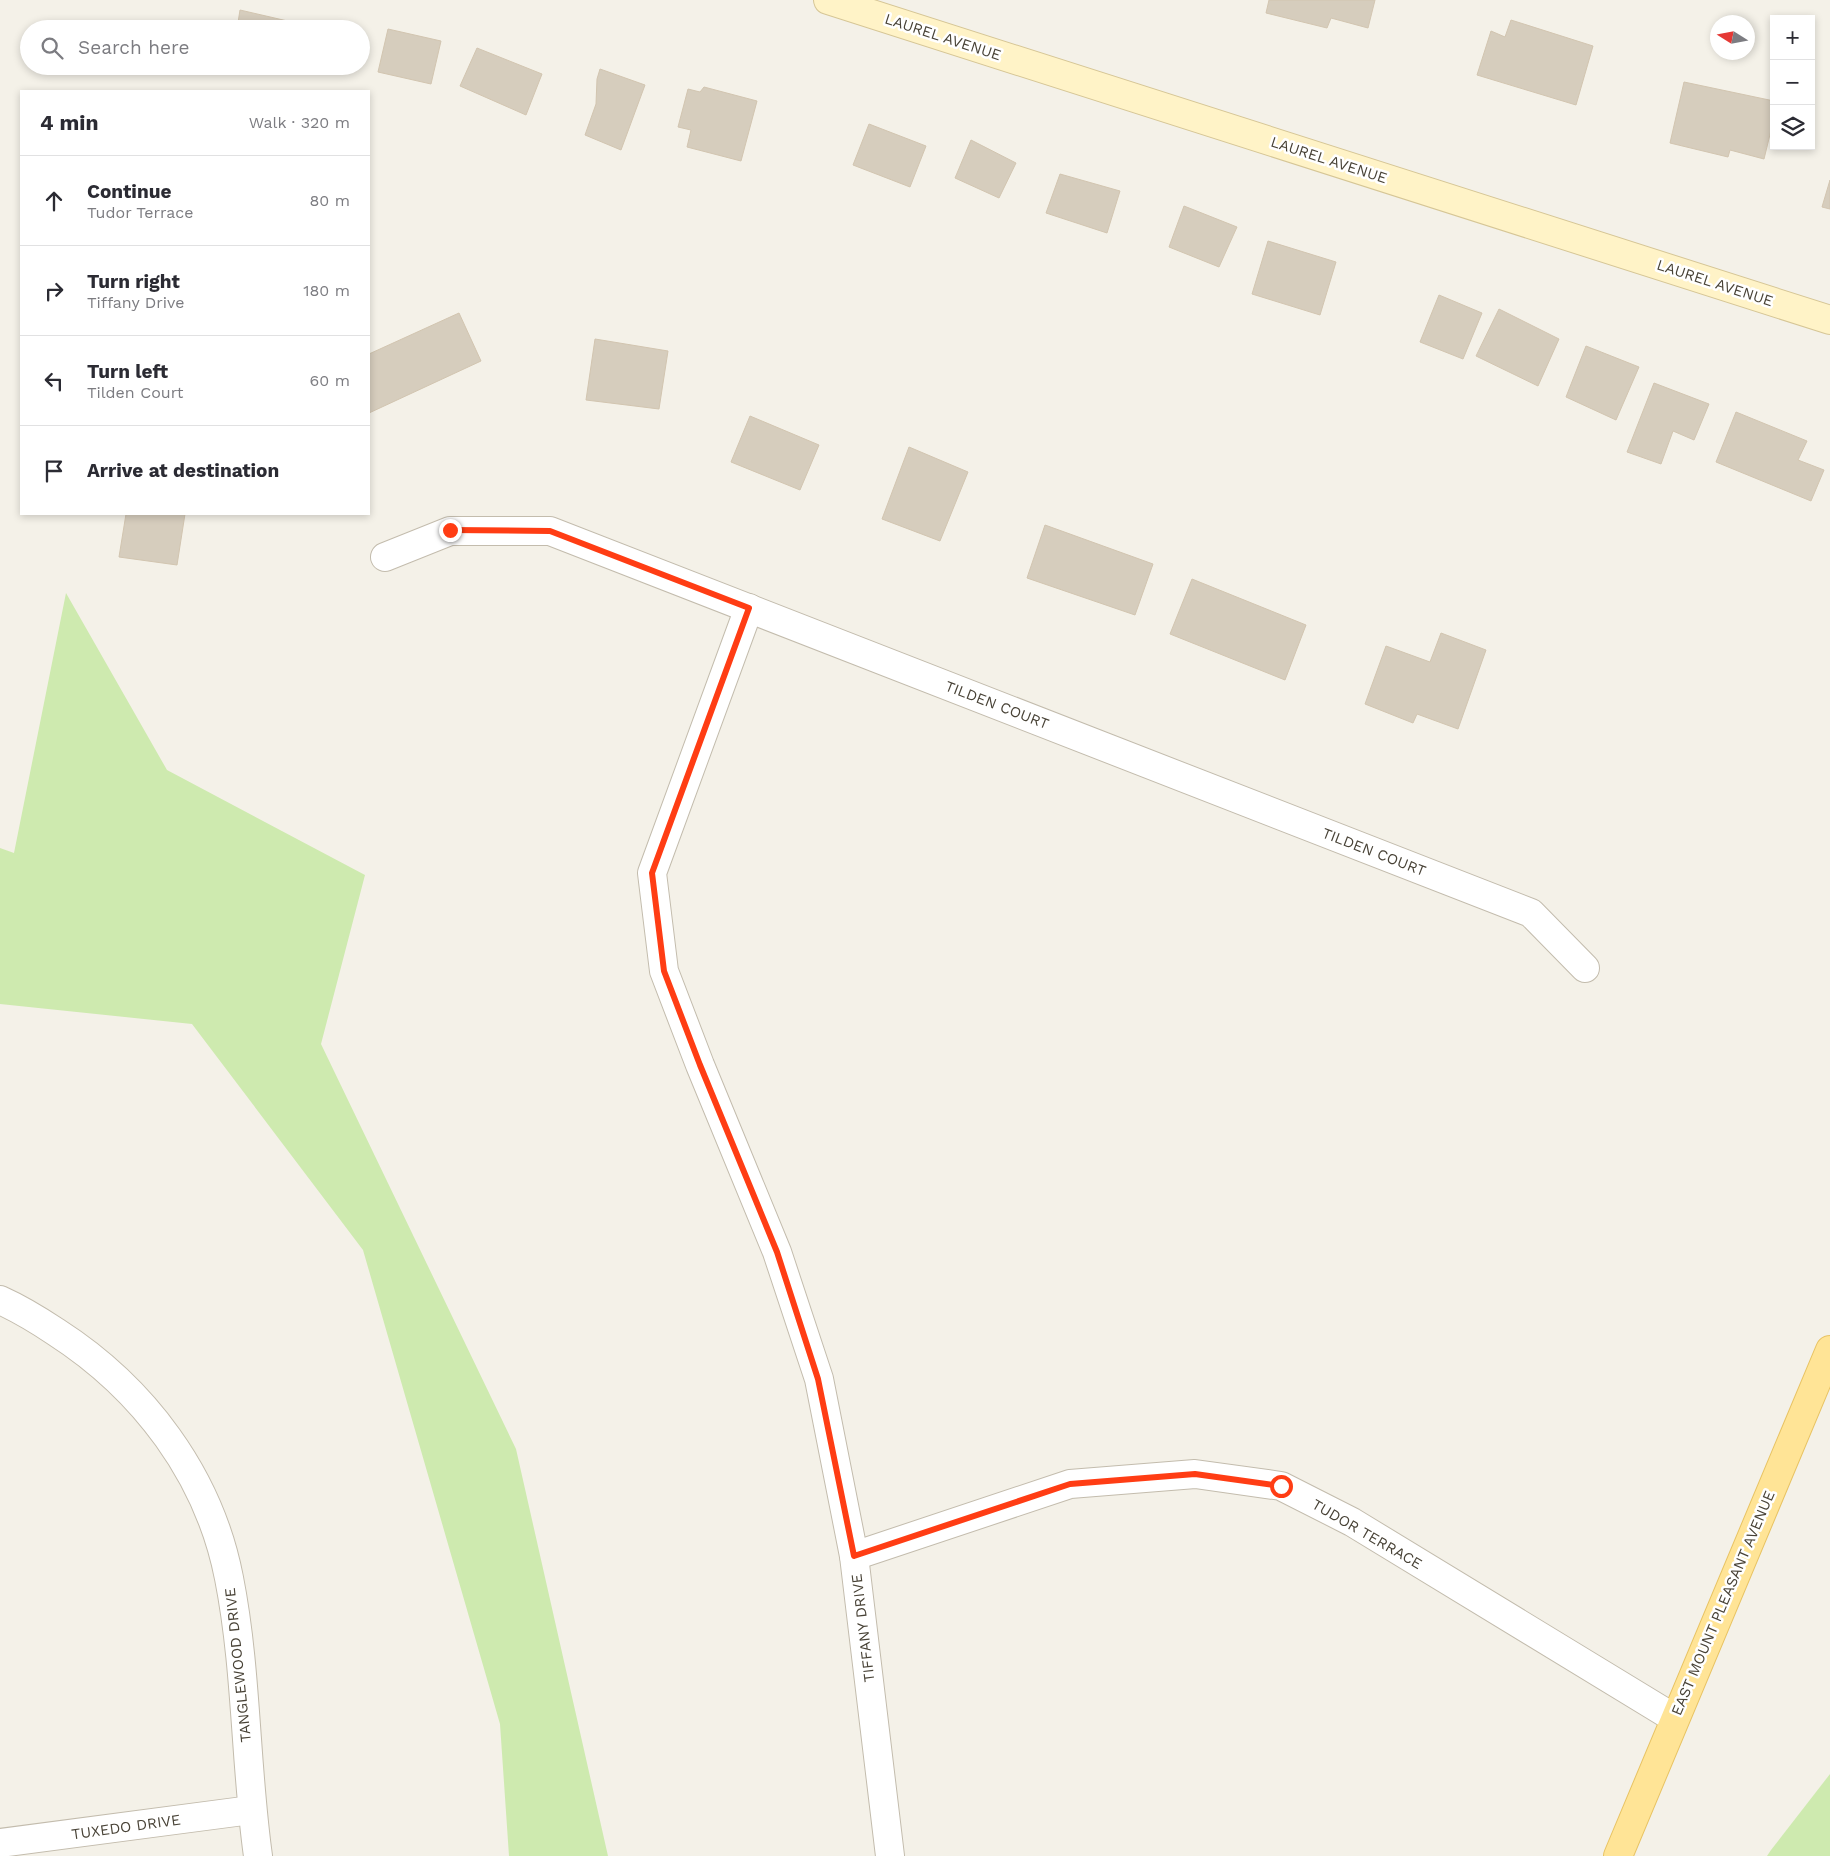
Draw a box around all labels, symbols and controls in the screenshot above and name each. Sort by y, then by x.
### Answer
street label: LAUREL AVENUE [883,10,1003,64]
north arrow [1710,15,1755,60]
map controls [1770,15,1815,150]
button: + [1770,15,1815,60]
search box [20,20,370,75]
icon: search [38,34,66,62]
text: Search here [78,36,189,59]
button: − [1770,60,1815,105]
button: layers [1770,105,1815,150]
text: 4 min [40,110,98,135]
text: Walk · 320 m [249,113,350,132]
street label: LAUREL AVENUE [1269,133,1389,187]
text: Continue [87,180,171,203]
icon: ahead [40,187,68,215]
text: 80 m [309,191,350,210]
text: Tudor Terrace [87,203,194,222]
street label: LAUREL AVENUE [1655,256,1775,310]
text: Turn right [87,270,180,293]
icon: right [40,277,68,305]
text: 180 m [303,281,350,300]
text: Tiffany Drive [87,293,185,312]
text: Turn left [87,360,168,383]
icon: left [40,367,68,395]
text: 60 m [310,371,350,390]
text: Tilden Court [87,383,183,402]
icon: arrive [40,457,68,485]
text: Arrive at destination [87,459,279,482]
route end [439,519,462,542]
street label: TILDEN COURT [942,677,1052,733]
street label: TILDEN COURT [1319,824,1429,880]
route start [1270,1475,1293,1498]
street label: EAST MOUNT PLEASANT AVENUE [1667,1488,1779,1718]
street label: TUDOR TERRACE [1309,1495,1425,1573]
street label: TIFFANY DRIVE [847,1573,879,1683]
street label: TANGLEWOOD DRIVE [221,1587,255,1743]
street label: TUXEDO DRIVE [70,1810,182,1844]

